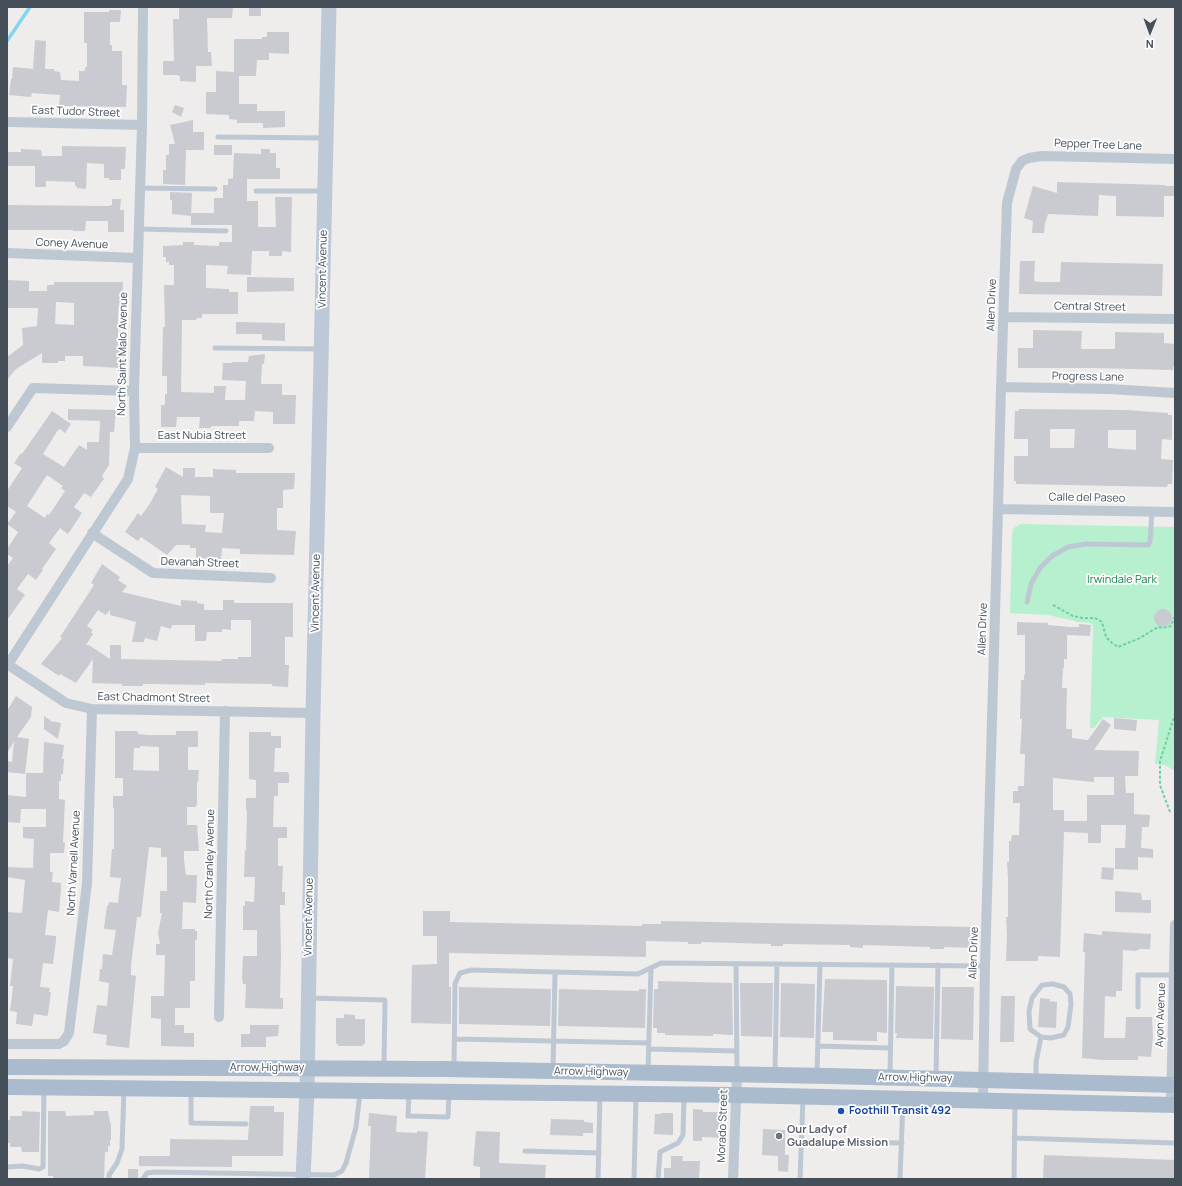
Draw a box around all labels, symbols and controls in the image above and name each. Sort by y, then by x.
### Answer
north arrow [1130,12,1170,52]
text: N [1146,37,1154,52]
street label: East Tudor Street [31,104,121,120]
street label: Pepper Tree Lane [1054,137,1142,153]
street label: Vincent Avenue [316,230,330,308]
street label: Coney Avenue [35,236,109,252]
street label: Allen Drive [984,278,1000,332]
street label: North Saint Malo Avenue [115,292,131,416]
street label: Central Street [1054,300,1126,314]
street label: Progress Lane [1052,370,1124,384]
street label: East Nubia Street [158,429,246,443]
street label: Calle del Paseo [1049,491,1125,505]
street label: Vincent Avenue [309,554,323,632]
street label: Devanah Street [160,555,240,571]
park label: Irwindale Park [1087,573,1157,587]
street label: Allen Drive [975,602,991,656]
street label: East Chadmont Street [97,690,211,706]
street label: North Cranley Avenue [202,809,218,919]
street label: North Varnell Avenue [65,810,83,916]
street label: Vincent Avenue [302,878,316,956]
street label: Allen Drive [966,926,982,980]
street label: Ayon Avenue [1153,982,1169,1048]
street label: Arrow Highway [230,1061,304,1075]
street label: Arrow Highway [554,1065,628,1079]
street label: Arrow Highway [878,1071,952,1085]
street label: Morado Street [715,1089,731,1163]
place label: Foothill Transit 492 [849,1104,951,1118]
marker: Foothill Transit 492 [836,1106,846,1116]
place label: Our Lady of Guadalupe Mission [787,1123,888,1149]
marker: Our Lady of Guadalupe Mission [774,1131,784,1141]

